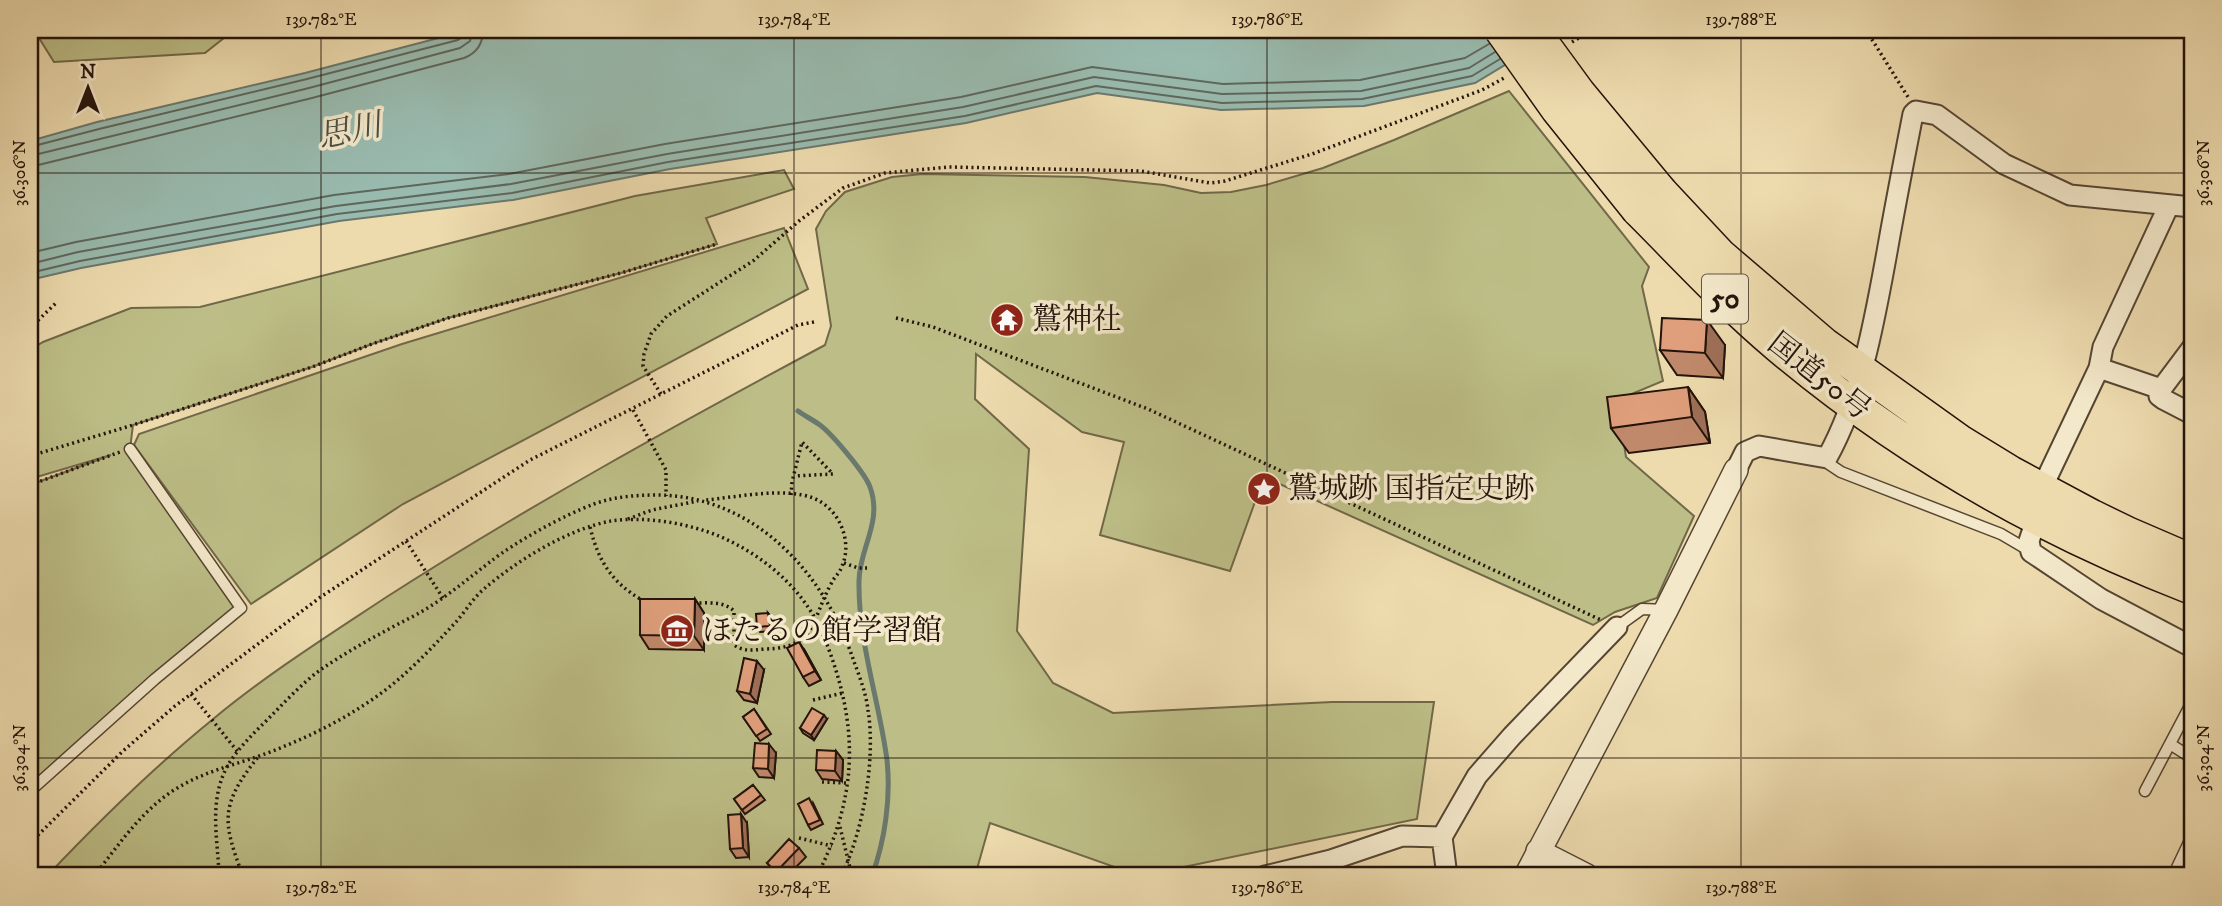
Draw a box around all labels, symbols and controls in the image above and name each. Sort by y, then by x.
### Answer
text: 139.782°E [285,9,357,31]
text: 139.784°E [758,9,831,31]
text: 139.786°E [1231,9,1303,31]
text: 139.788°E [1705,9,1777,31]
north arrow [52,52,122,122]
text: N [80,61,96,84]
water label: 思川 [315,105,388,158]
text: 36.306°N [9,139,31,206]
text: 36.306°N [2193,139,2215,206]
road number: 50 [1702,274,1748,324]
temple icon: 鷲神社 [988,301,1026,339]
place label: 鷲神社 [1032,302,1122,339]
street label: 国道50号 [1760,325,1878,429]
place icon: 鷲城跡 国指定史跡 [1245,470,1283,508]
place label: 鷲城跡 国指定史跡 [1288,471,1534,508]
museum icon: ほたるの館学習館 [658,612,696,650]
place label: ほたるの館学習館 [702,613,942,650]
text: 36.304°N [9,724,31,792]
text: 36.304°N [2193,724,2215,792]
text: 139.782°E [285,877,357,899]
text: 139.784°E [758,877,831,899]
text: 139.786°E [1231,877,1303,899]
text: 139.788°E [1705,877,1777,899]

